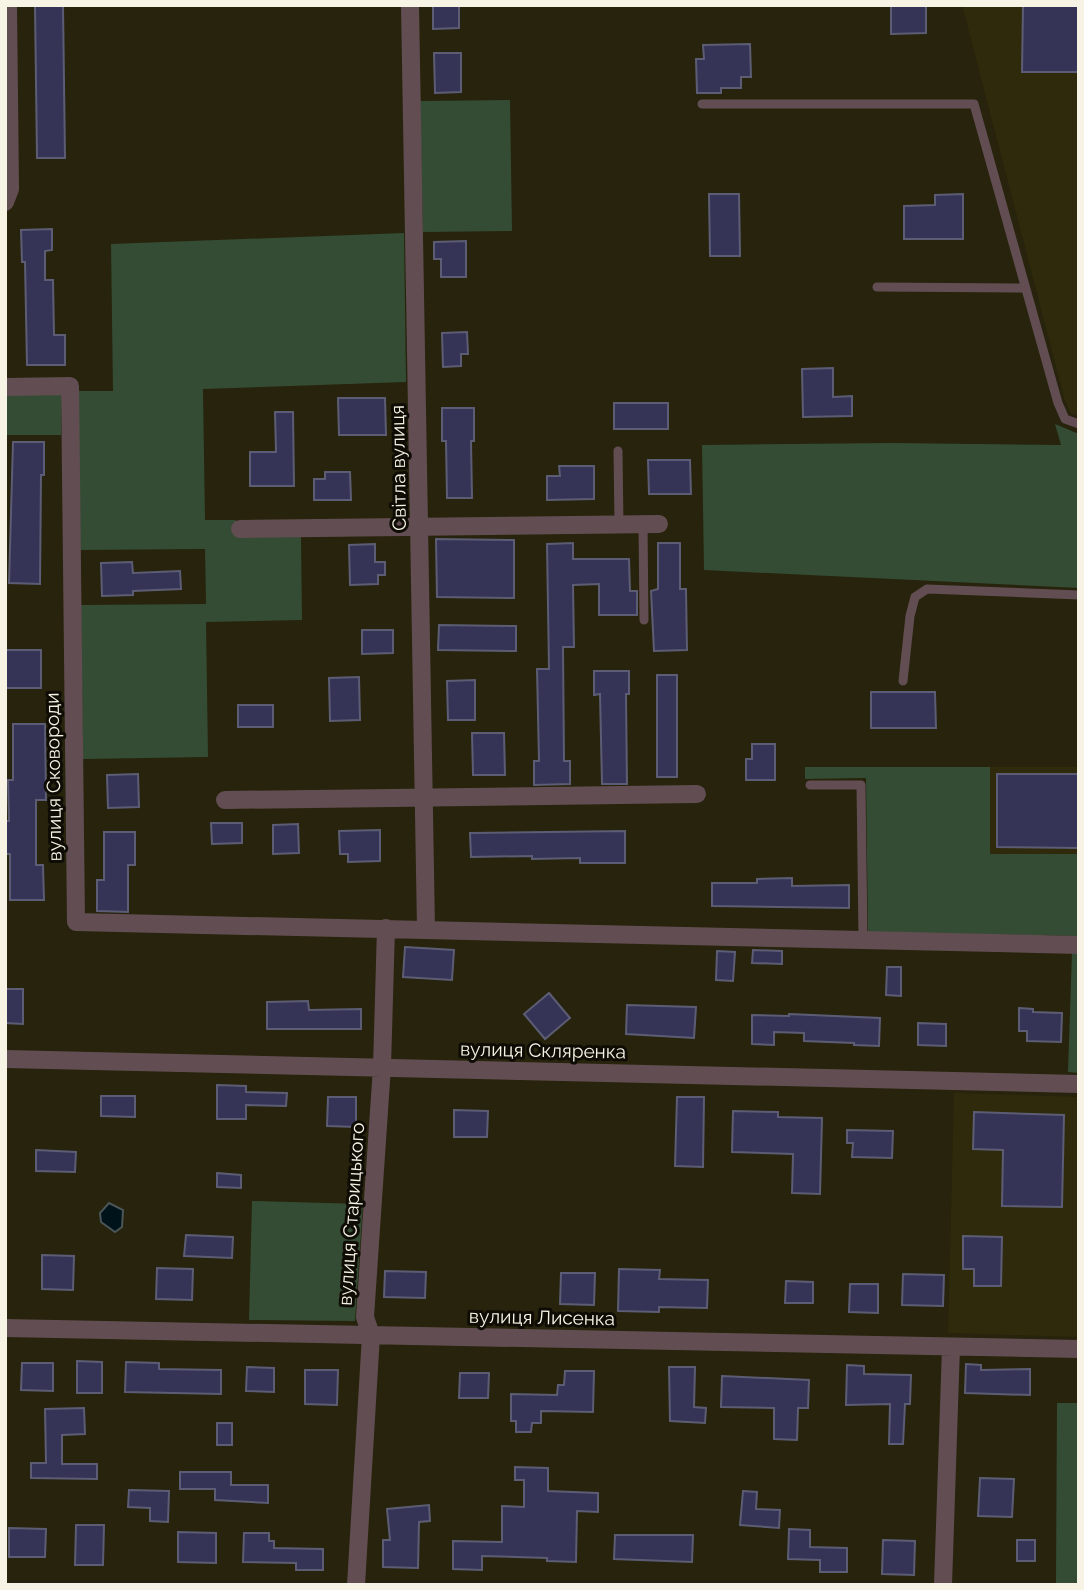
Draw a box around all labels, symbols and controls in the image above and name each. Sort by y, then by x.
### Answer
street label: Світла вулиця [386,405,410,531]
street label: вулиця Сковороди [41,692,65,862]
street label: вулиця Скляренка [460,1038,626,1062]
street label: вулиця Старицького [334,1122,368,1306]
street label: вулиця Лисенка [469,1305,615,1329]

